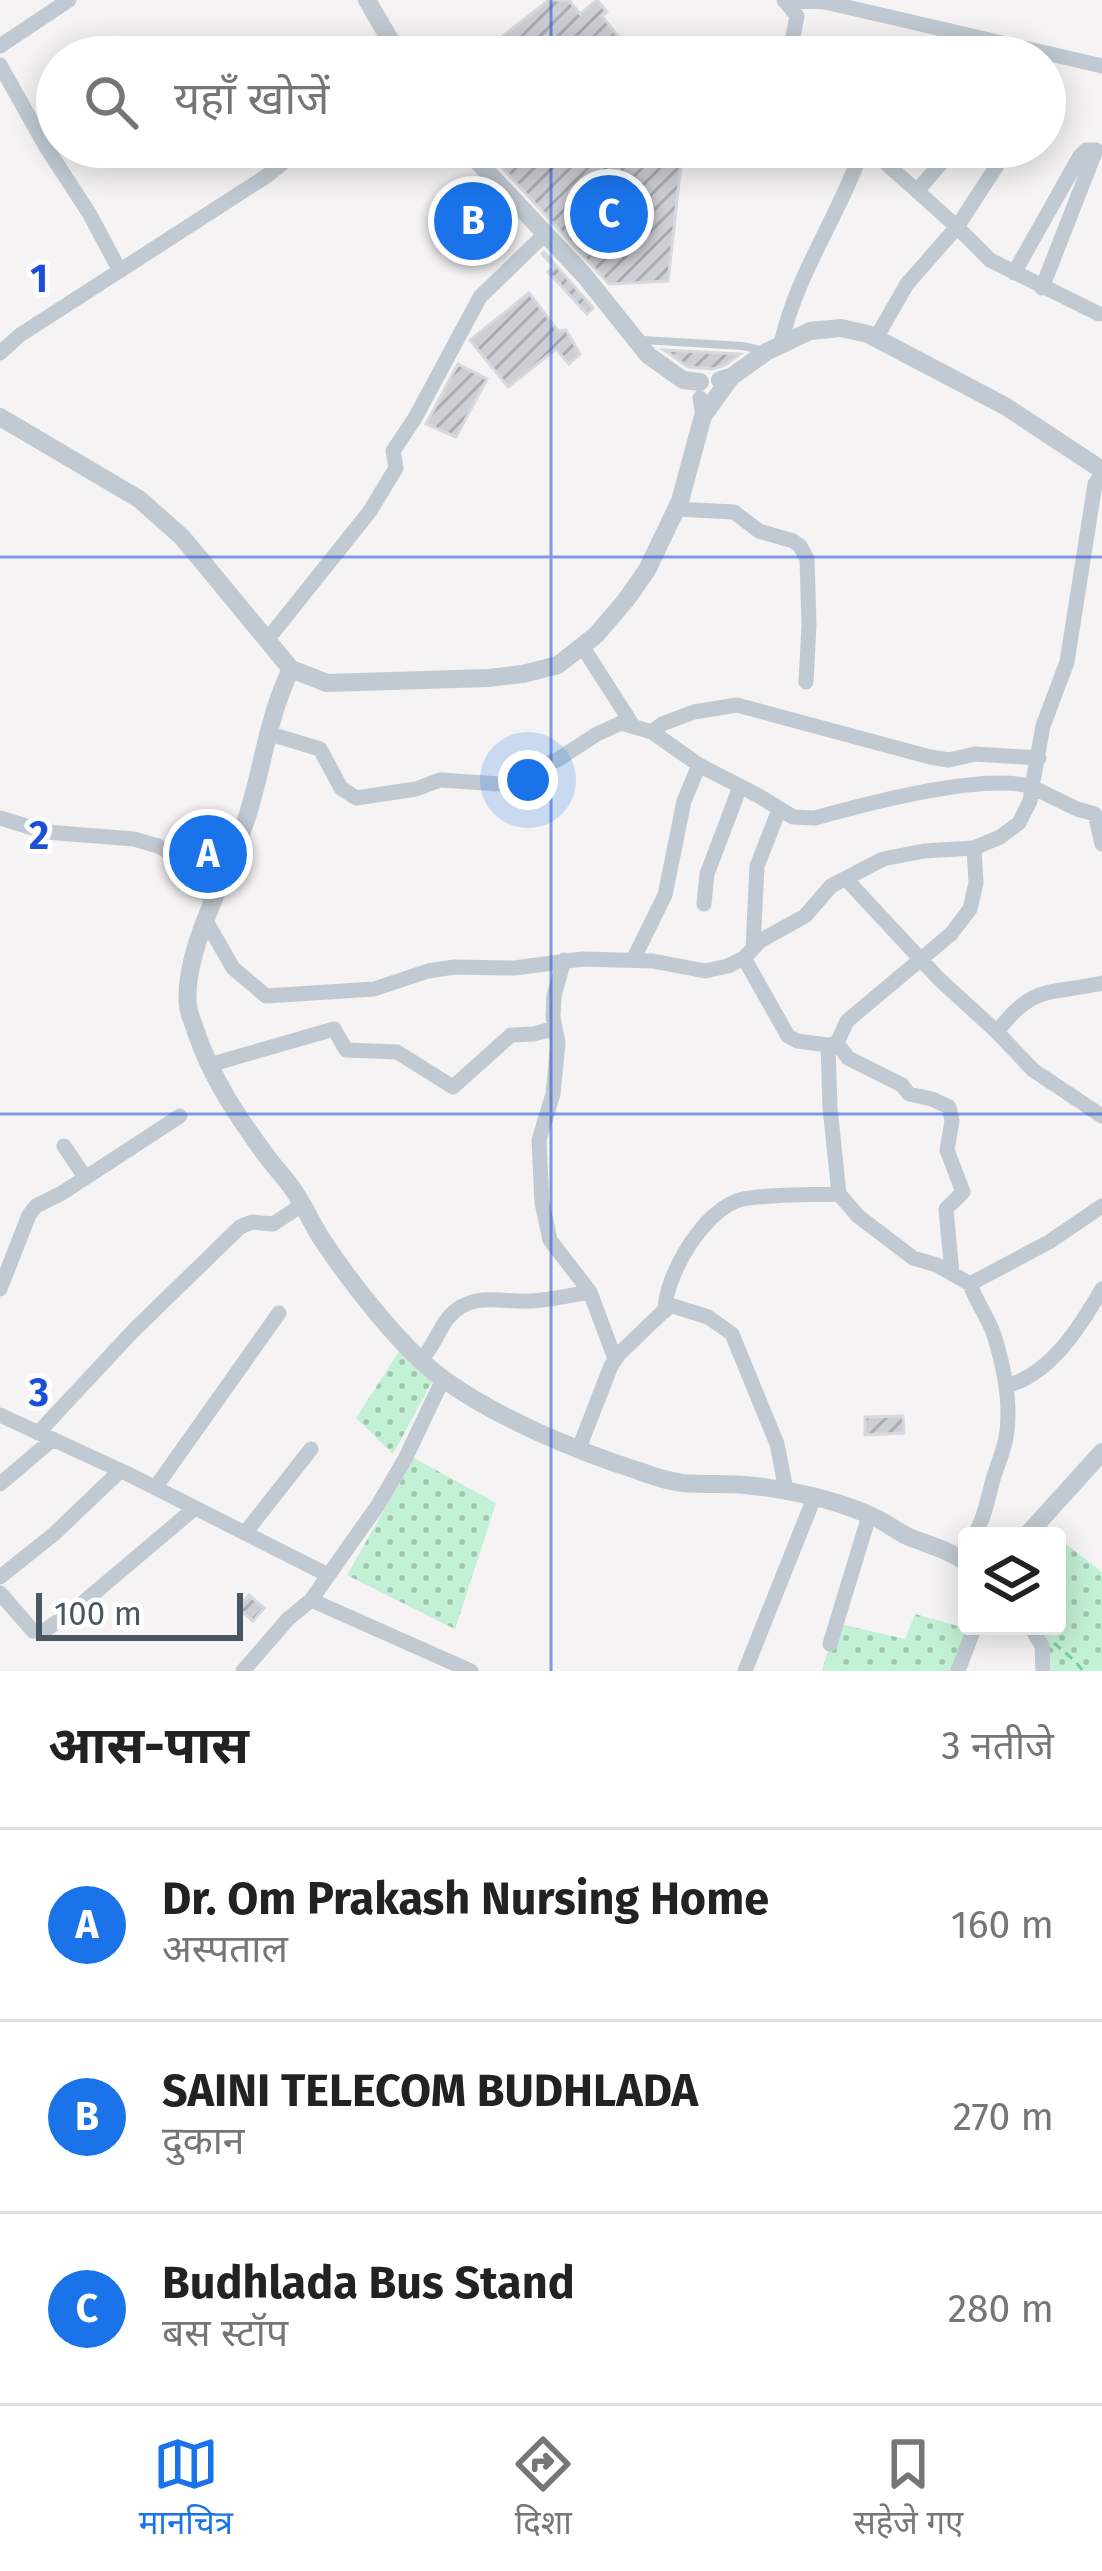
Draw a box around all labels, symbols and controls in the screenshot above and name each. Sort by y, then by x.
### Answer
search box [36,36,1066,168]
icon: search [78,69,144,135]
text: यहाँ खोजें [174,72,329,126]
pin: C [570,169,648,259]
pin: B [434,176,512,266]
text: 1 [30,256,48,302]
your location [498,750,558,810]
pin: A [169,809,247,899]
text: 2 [29,813,49,859]
text: 3 [28,1370,49,1416]
map controls [958,1527,1066,1635]
button: layers [958,1527,1066,1635]
scale bar [36,1587,243,1640]
text: 100 m [54,1594,142,1634]
text: आस-पास [48,1715,249,1777]
text: 3 नतीजे [941,1723,1054,1769]
text: Dr. Om Prakash Nursing Home [162,1872,769,1926]
text: A [75,1902,99,1948]
text: 160 m [951,1902,1054,1948]
text: अस्पताल [162,1926,288,1972]
text: SAINI TELECOM BUDHLADA [162,2064,698,2118]
text: B [75,2094,99,2140]
text: 270 m [953,2094,1054,2140]
text: दुकान [162,2118,244,2164]
text: Budhlada Bus Stand [162,2256,575,2310]
text: C [76,2286,98,2332]
text: 280 m [948,2286,1054,2332]
text: बस स्टॉप [162,2310,288,2356]
tab: मानचित्र [139,2431,233,2547]
tab: दिशा [510,2431,576,2547]
tab: सहेजे गए [853,2431,963,2547]

